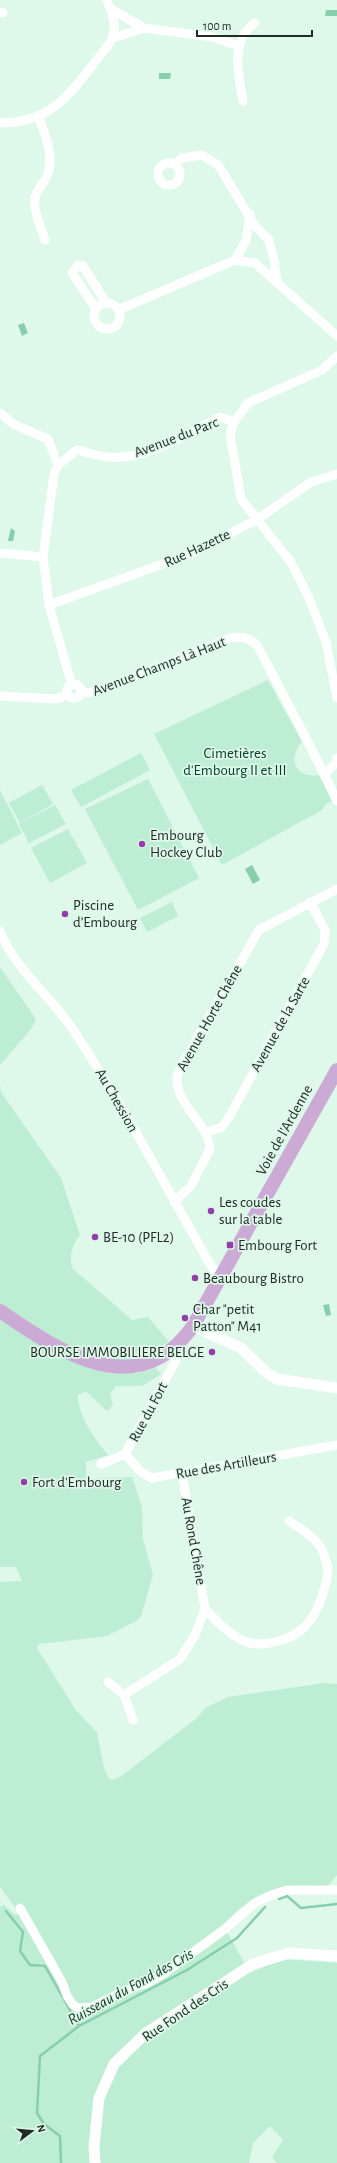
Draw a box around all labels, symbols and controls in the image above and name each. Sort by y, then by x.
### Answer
scale bar [197,12,312,38]
text: 100 m [203,20,231,32]
street label: Avenue du Parc [132,414,221,460]
street label: Rue Hazette [162,527,233,570]
street label: Avenue Champs Là Haut [91,634,228,699]
park label: Cimetières d'Embourg II et III [183,746,287,778]
place label: Embourg Hockey Club [150,828,223,860]
marker: Embourg Hockey Club [137,839,147,849]
place label: Piscine d’Embourg [73,898,138,930]
marker: Piscine d’Embourg [60,909,70,919]
street label: Avenue Horte Chêne [174,962,245,1074]
street label: Avenue de la Sarte [248,974,313,1074]
street label: Au Chession [92,1066,141,1135]
street label: Voie de l'Ardenne [253,1082,316,1178]
place label: Les coudes sur la table [219,1195,283,1227]
marker: Les coudes sur la table [206,1206,216,1216]
place label: BE-10 (PFL2) [103,1230,174,1245]
marker: BE-10 (PFL2) [90,1232,100,1242]
place label: Embourg Fort [238,1238,317,1253]
marker: Embourg Fort [225,1240,235,1250]
place label: Beaubourg Bistro [203,1271,304,1286]
marker: Beaubourg Bistro [190,1273,200,1283]
place label: Char "petit Patton" M41 [193,1302,262,1334]
marker: Char "petit Patton" M41 [180,1313,190,1323]
place label: BOURSE IMMOBILIERE BELGE [30,1345,204,1360]
marker: BOURSE IMMOBILIERE BELGE [207,1347,217,1357]
street label: Rue du Fort [126,1379,171,1445]
street label: Rue des Artilleurs [175,1449,277,1482]
place label: Fort d'Embourg [32,1475,122,1490]
marker: Fort d'Embourg [19,1477,29,1487]
street label: Au Rond Chêne [178,1496,209,1586]
water label: Ruisseau du Fond des Cris [65,1946,196,2028]
street label: Rue Fond des Cris [139,1976,231,2045]
north arrow [12,2111,52,2151]
text: N [35,2123,47,2134]

